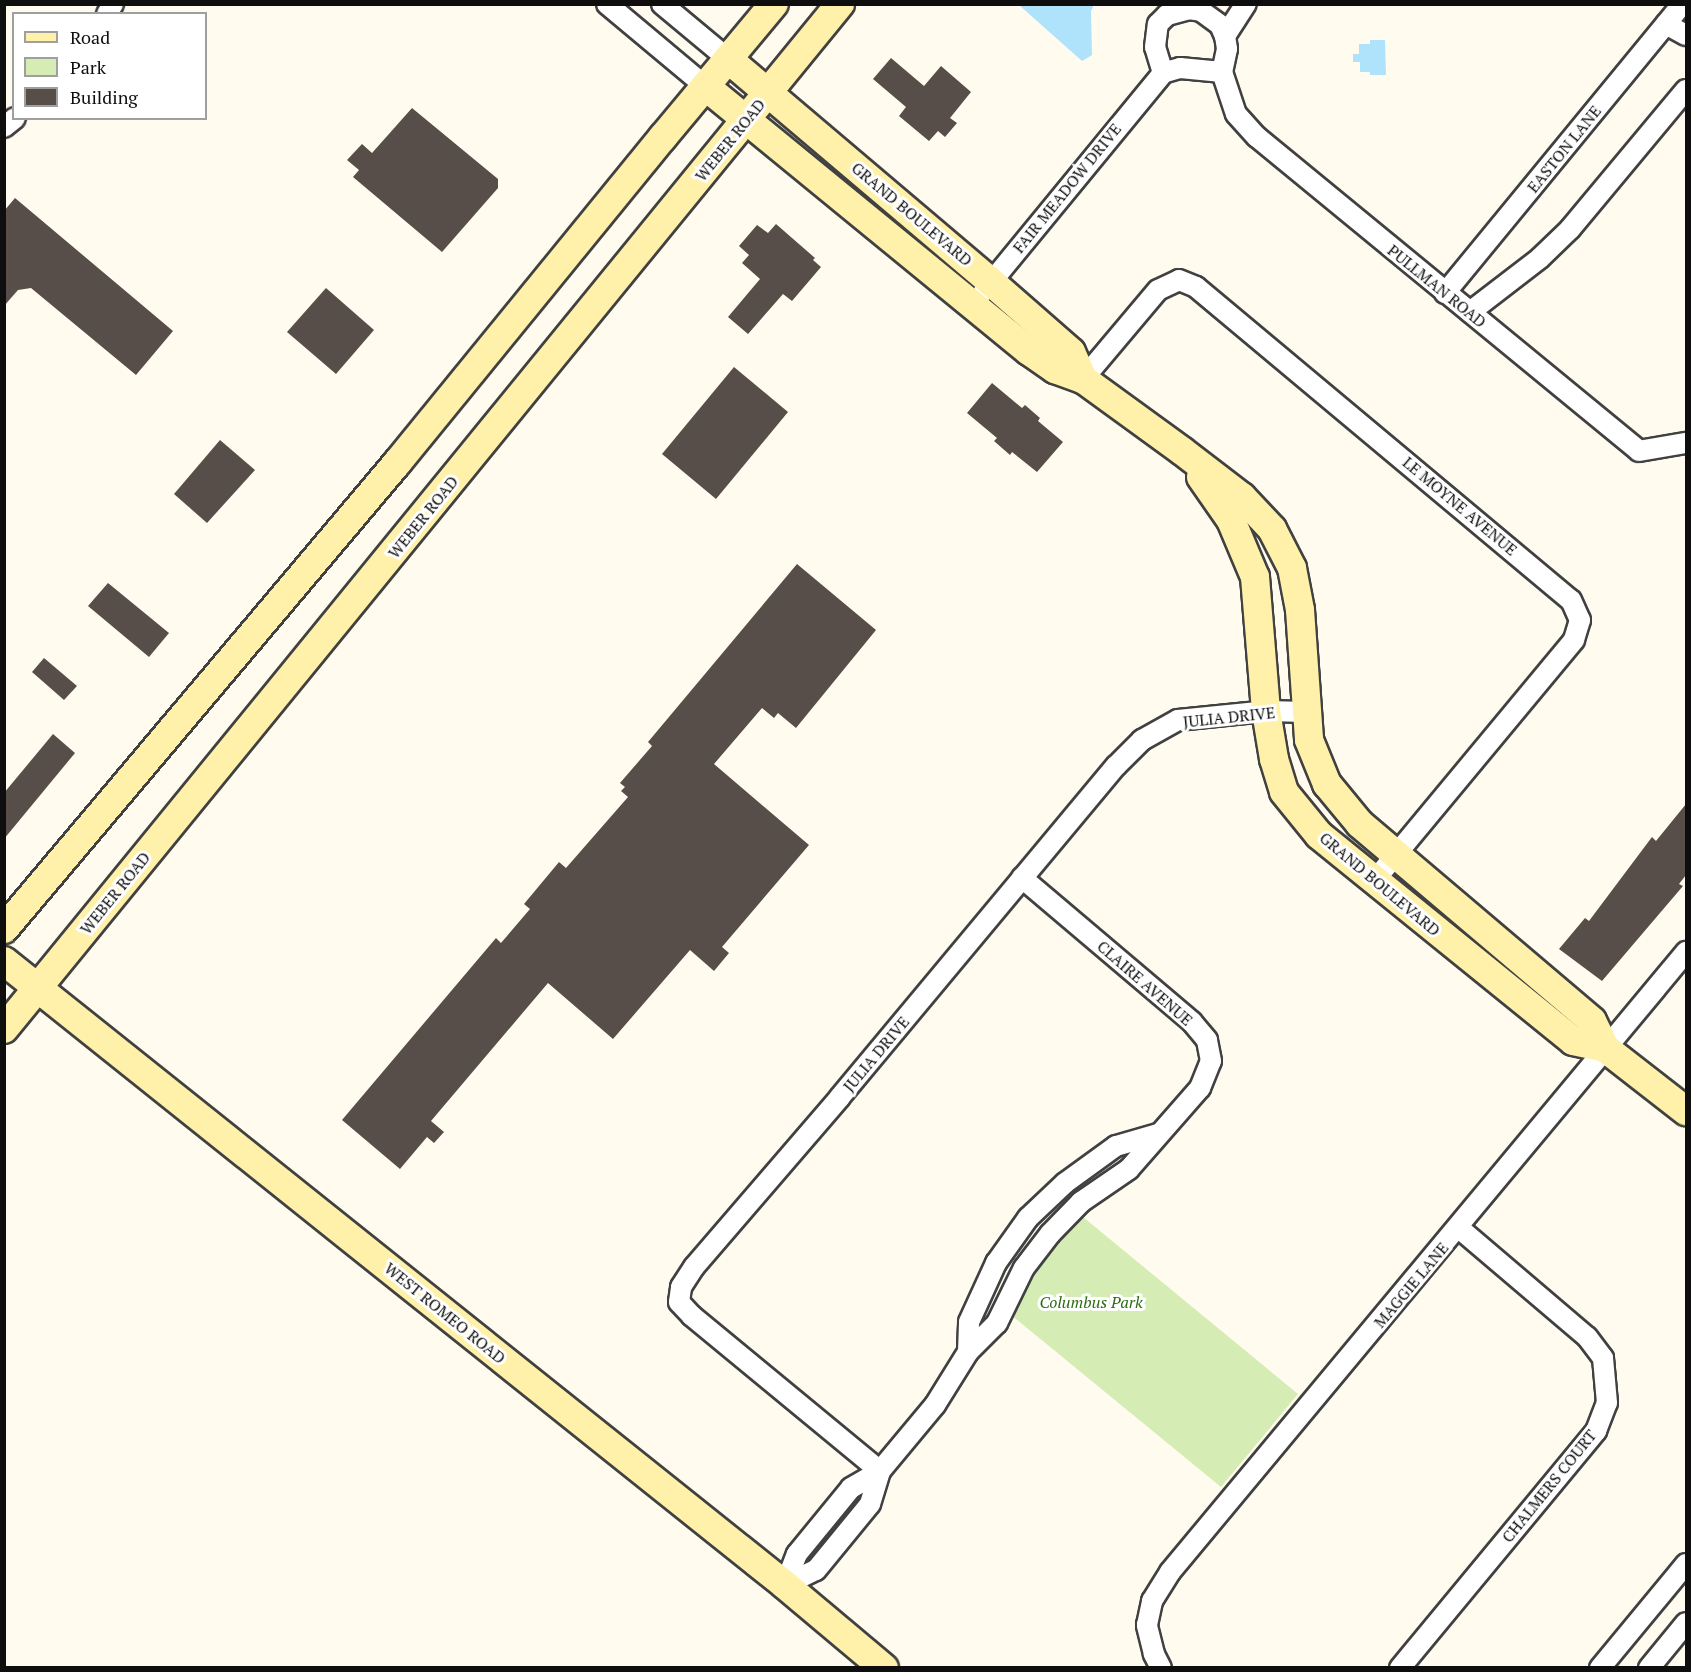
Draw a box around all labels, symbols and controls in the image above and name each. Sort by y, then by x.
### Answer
legend [12,12,207,120]
text: Road [70,25,110,49]
text: Park [70,55,106,79]
text: Building [70,85,138,109]
street label: WEBER ROAD [691,95,769,185]
street label: EASTON LANE [1523,102,1605,196]
street label: FAIR MEADOW DRIVE [1009,119,1125,257]
street label: GRAND BOULEVARD [848,158,976,270]
street label: PULLMAN ROAD [1384,240,1490,332]
street label: LE MOYNE AVENUE [1399,453,1521,559]
street label: WEBER ROAD [384,472,462,562]
street label: JULIA DRIVE [1182,703,1276,731]
street label: GRAND BOULEVARD [1316,828,1444,940]
street label: WEBER ROAD [76,848,154,938]
street label: CLAIRE AVENUE [1093,936,1197,1030]
street label: JULIA DRIVE [839,1012,913,1096]
street label: MAGGIE LANE [1370,1238,1452,1332]
street label: WEST ROMEO ROAD [381,1258,509,1368]
park label: Columbus Park [1039,1292,1143,1312]
street label: CHALMERS COURT [1498,1426,1600,1546]

